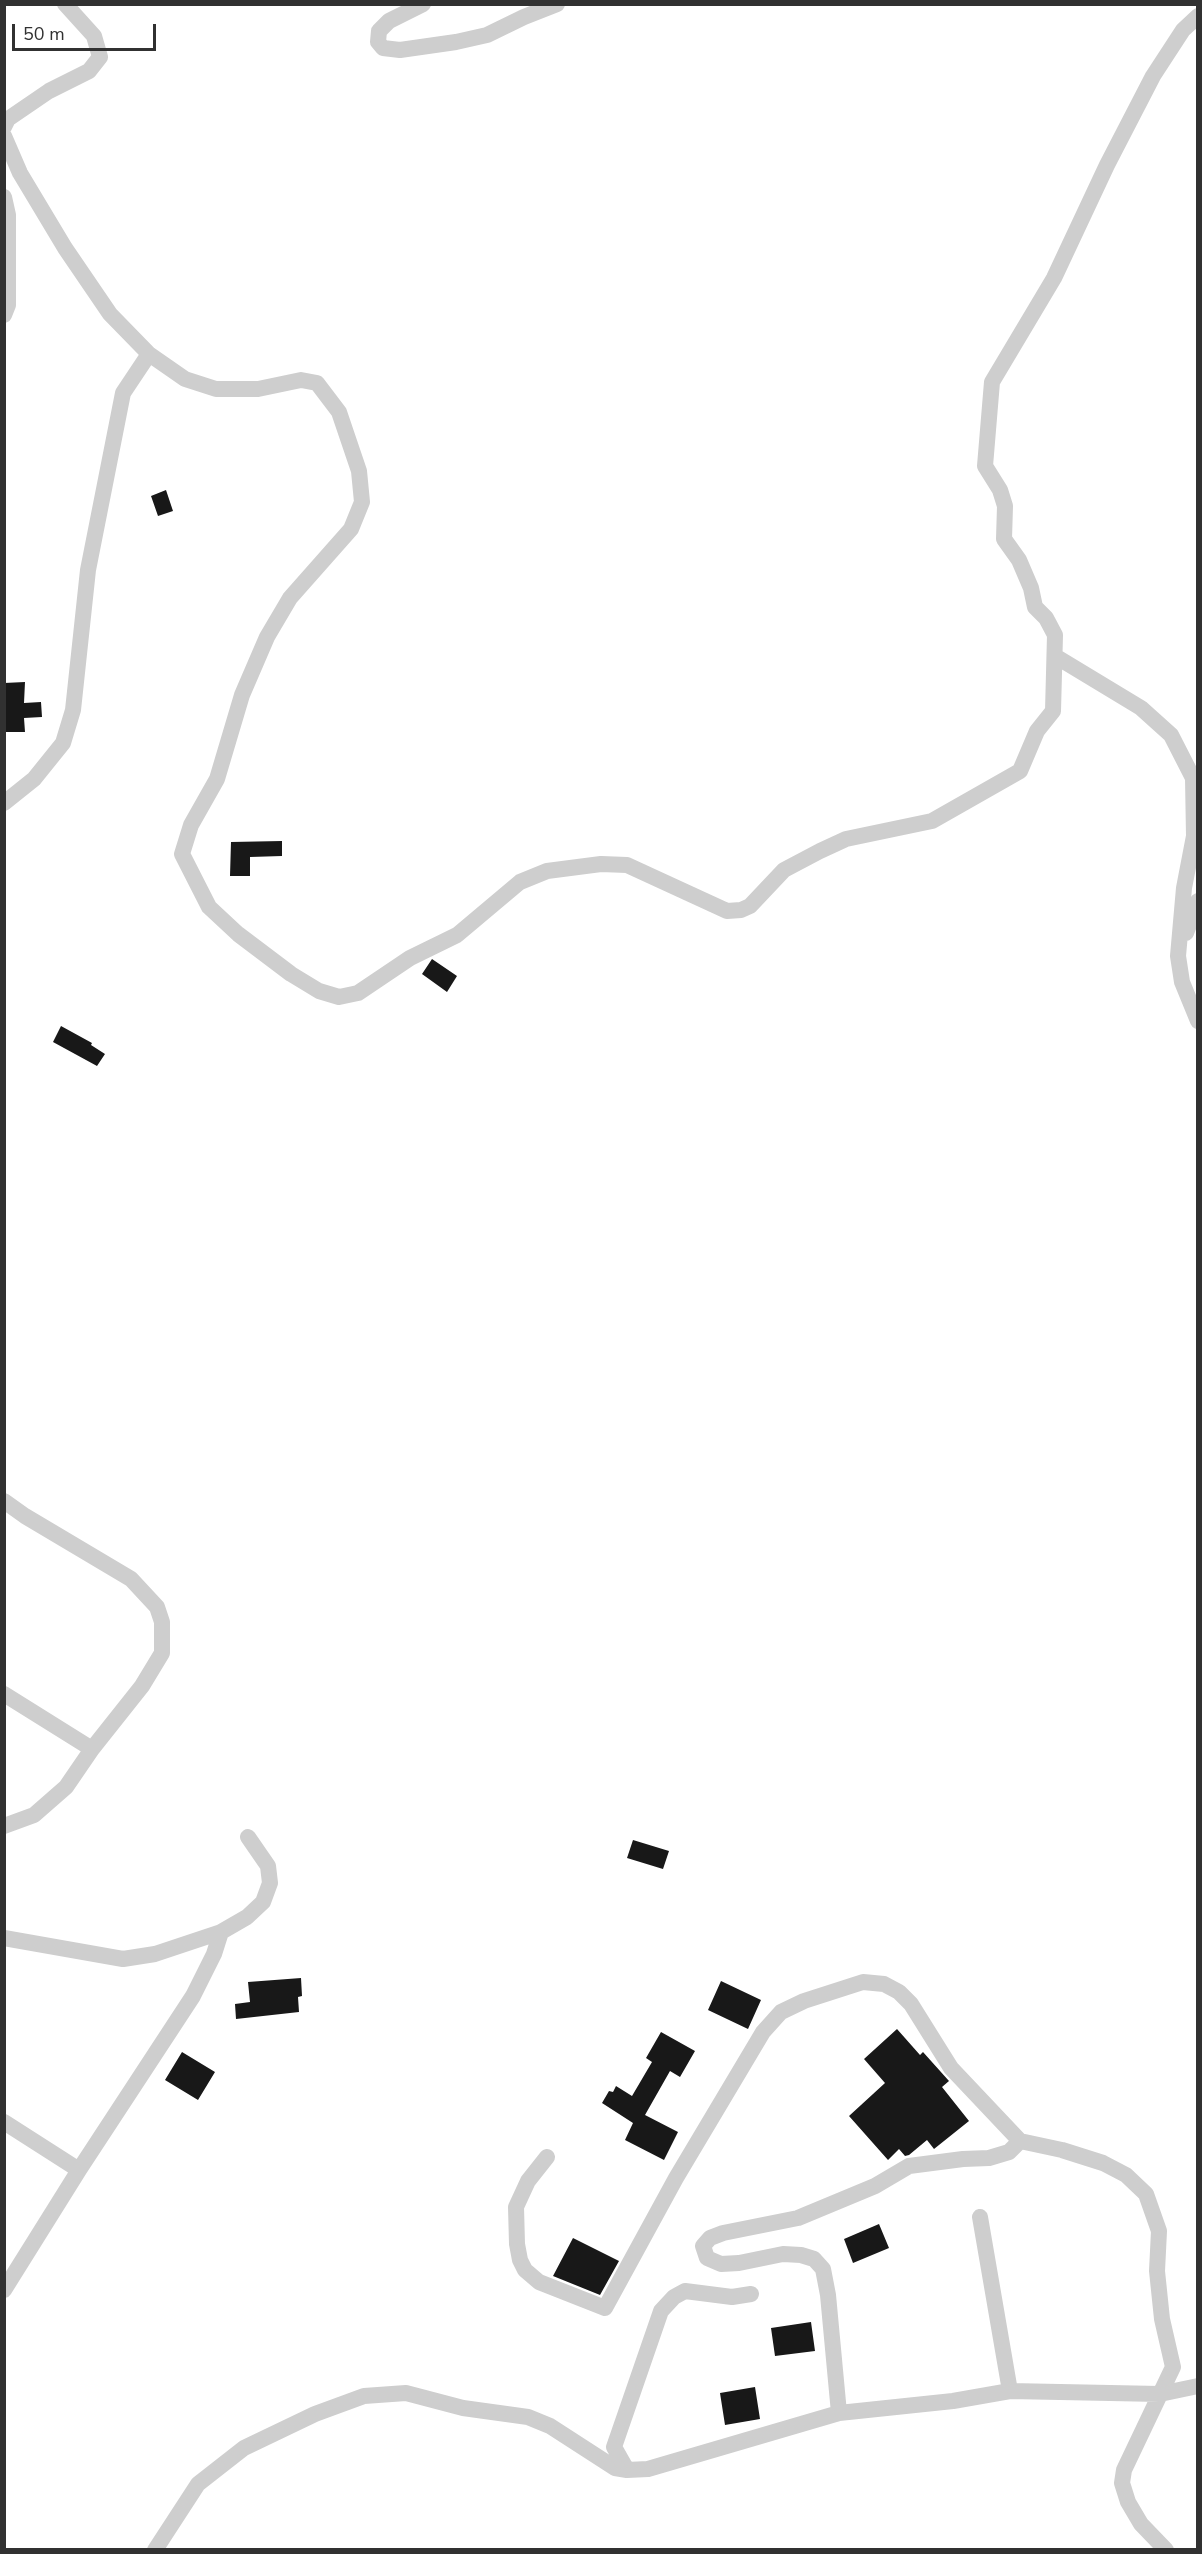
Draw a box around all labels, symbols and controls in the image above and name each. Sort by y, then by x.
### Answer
scale bar [15,12,159,50]
text: 50 m [23,22,65,46]

